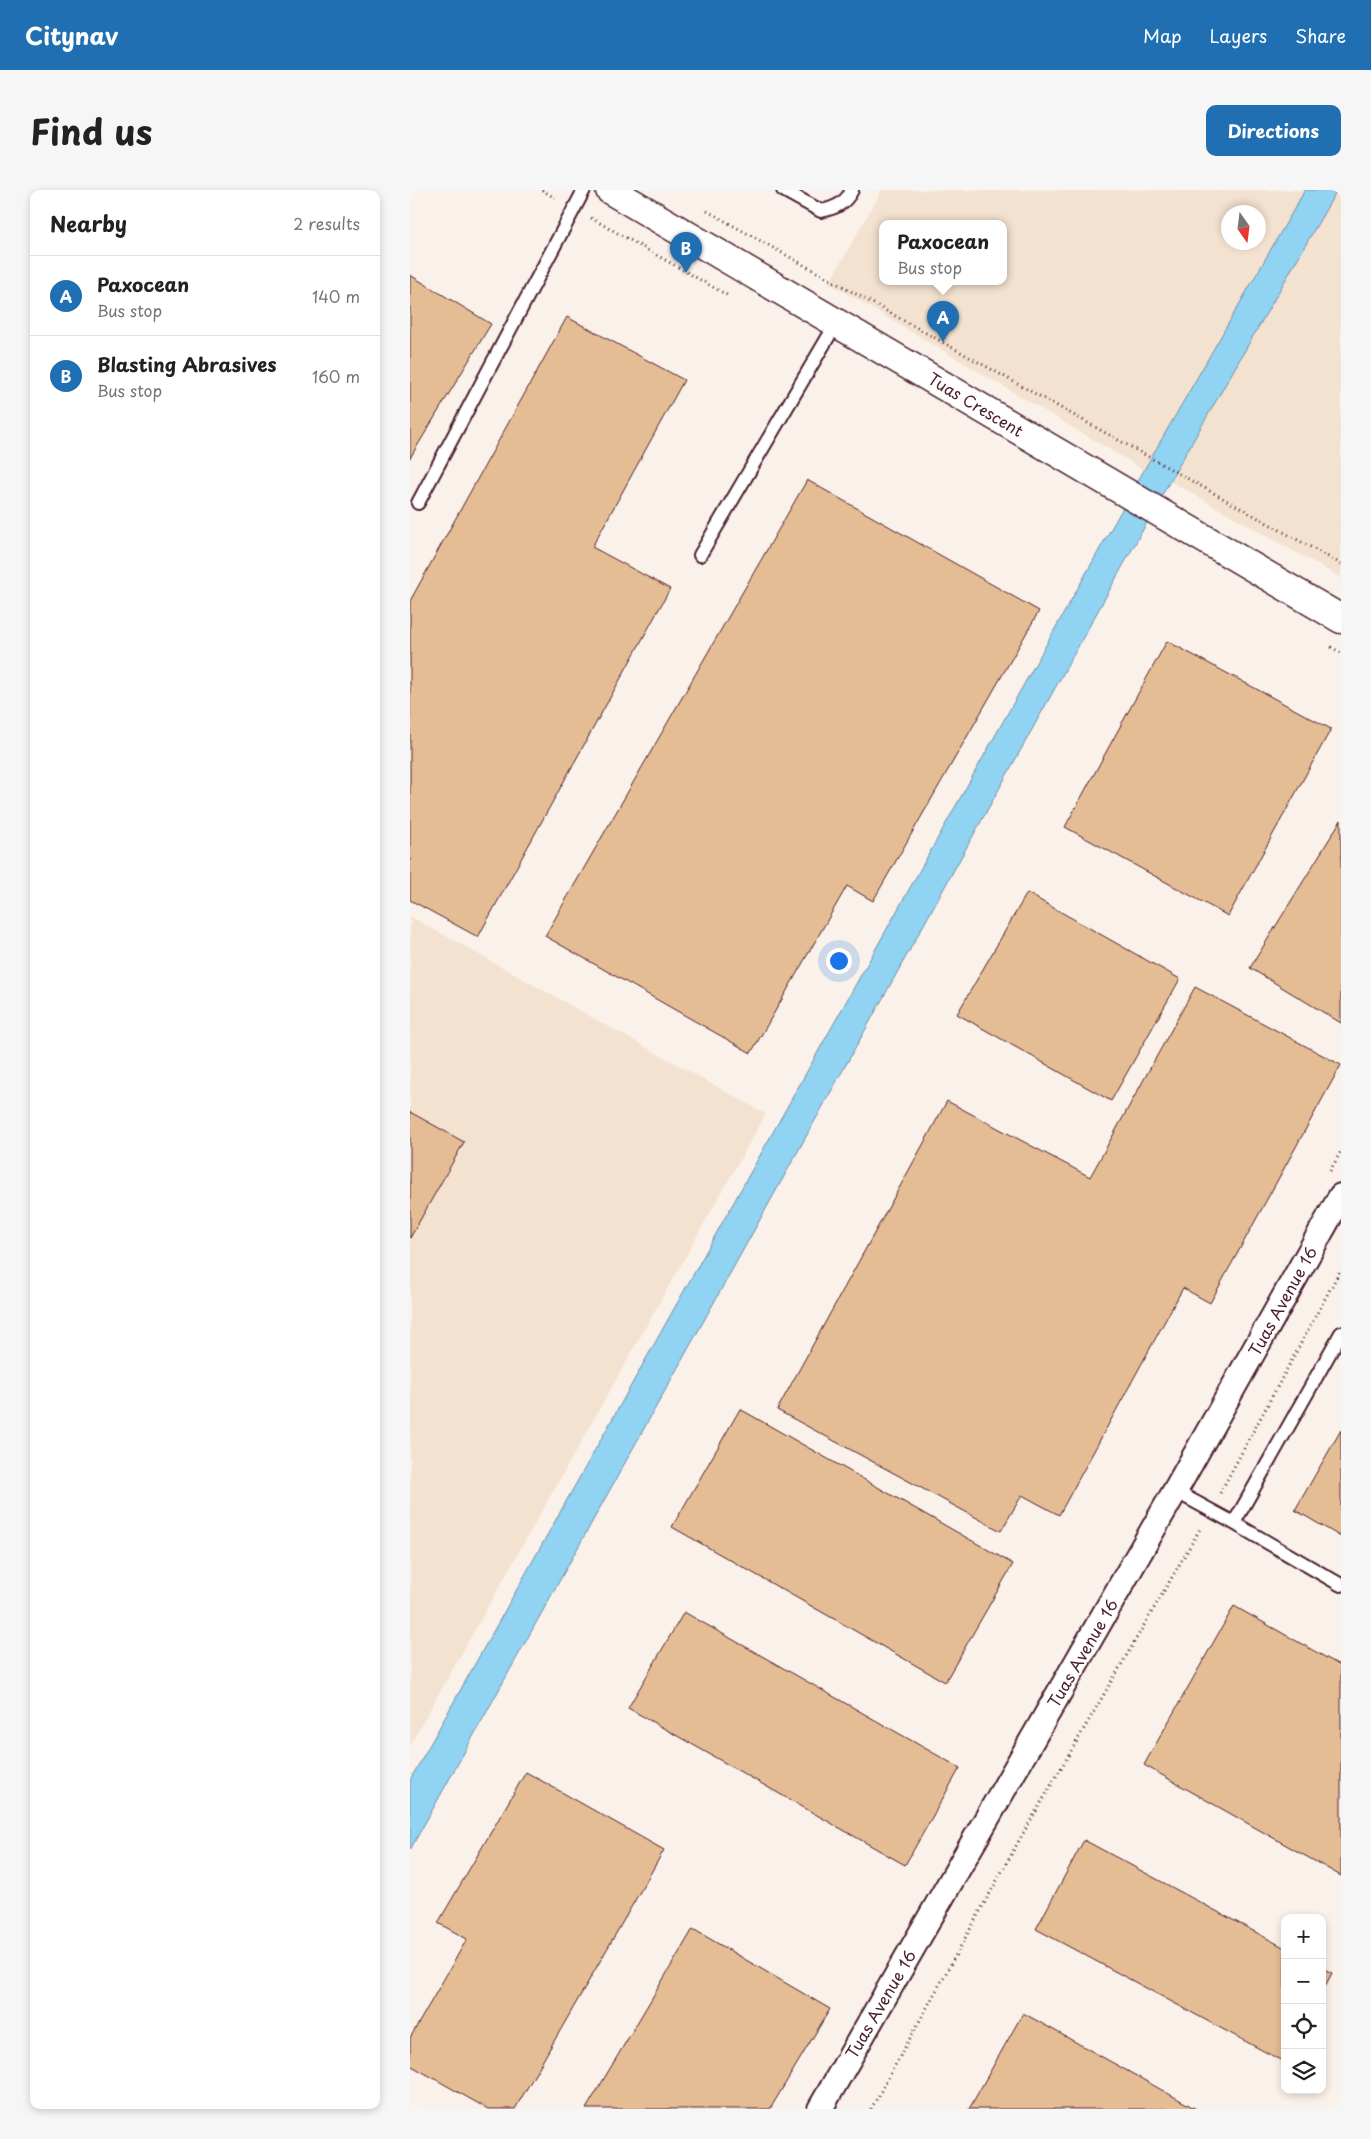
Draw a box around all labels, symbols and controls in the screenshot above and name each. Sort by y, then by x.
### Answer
text: Citynav [25,17,118,53]
text: Map [1143,22,1182,49]
text: Layers [1210,22,1267,49]
text: Share [1295,22,1346,49]
text: Find us [30,104,152,157]
button: Directions [1206,105,1341,156]
north arrow [1221,205,1266,250]
text: Nearby [50,207,127,239]
text: 2 results [293,211,360,235]
popup [879,220,1007,285]
text: Paxocean [897,227,989,255]
pin: B [670,232,702,273]
text: Bus stop [897,255,962,279]
text: Paxocean [97,270,189,298]
text: A [60,284,72,308]
text: 140 m [312,284,360,308]
text: Bus stop [97,298,162,322]
pin: A [927,301,959,342]
text: Blasting Abrasives [97,350,277,378]
text: B [61,364,71,388]
text: 160 m [312,364,360,388]
street label: Tuas Crescent [924,366,1029,442]
text: Bus stop [97,378,162,402]
your location [826,948,852,974]
street label: Tuas Avenue 16 [1242,1242,1322,1360]
street label: Tuas Avenue 16 [1041,1594,1123,1712]
map controls [1281,1914,1326,2094]
button: + [1281,1914,1326,1959]
street label: Tuas Avenue 16 [839,1945,921,2063]
button: − [1281,1959,1326,2004]
button: locate [1281,2004,1326,2049]
button: layers [1281,2049,1326,2094]

